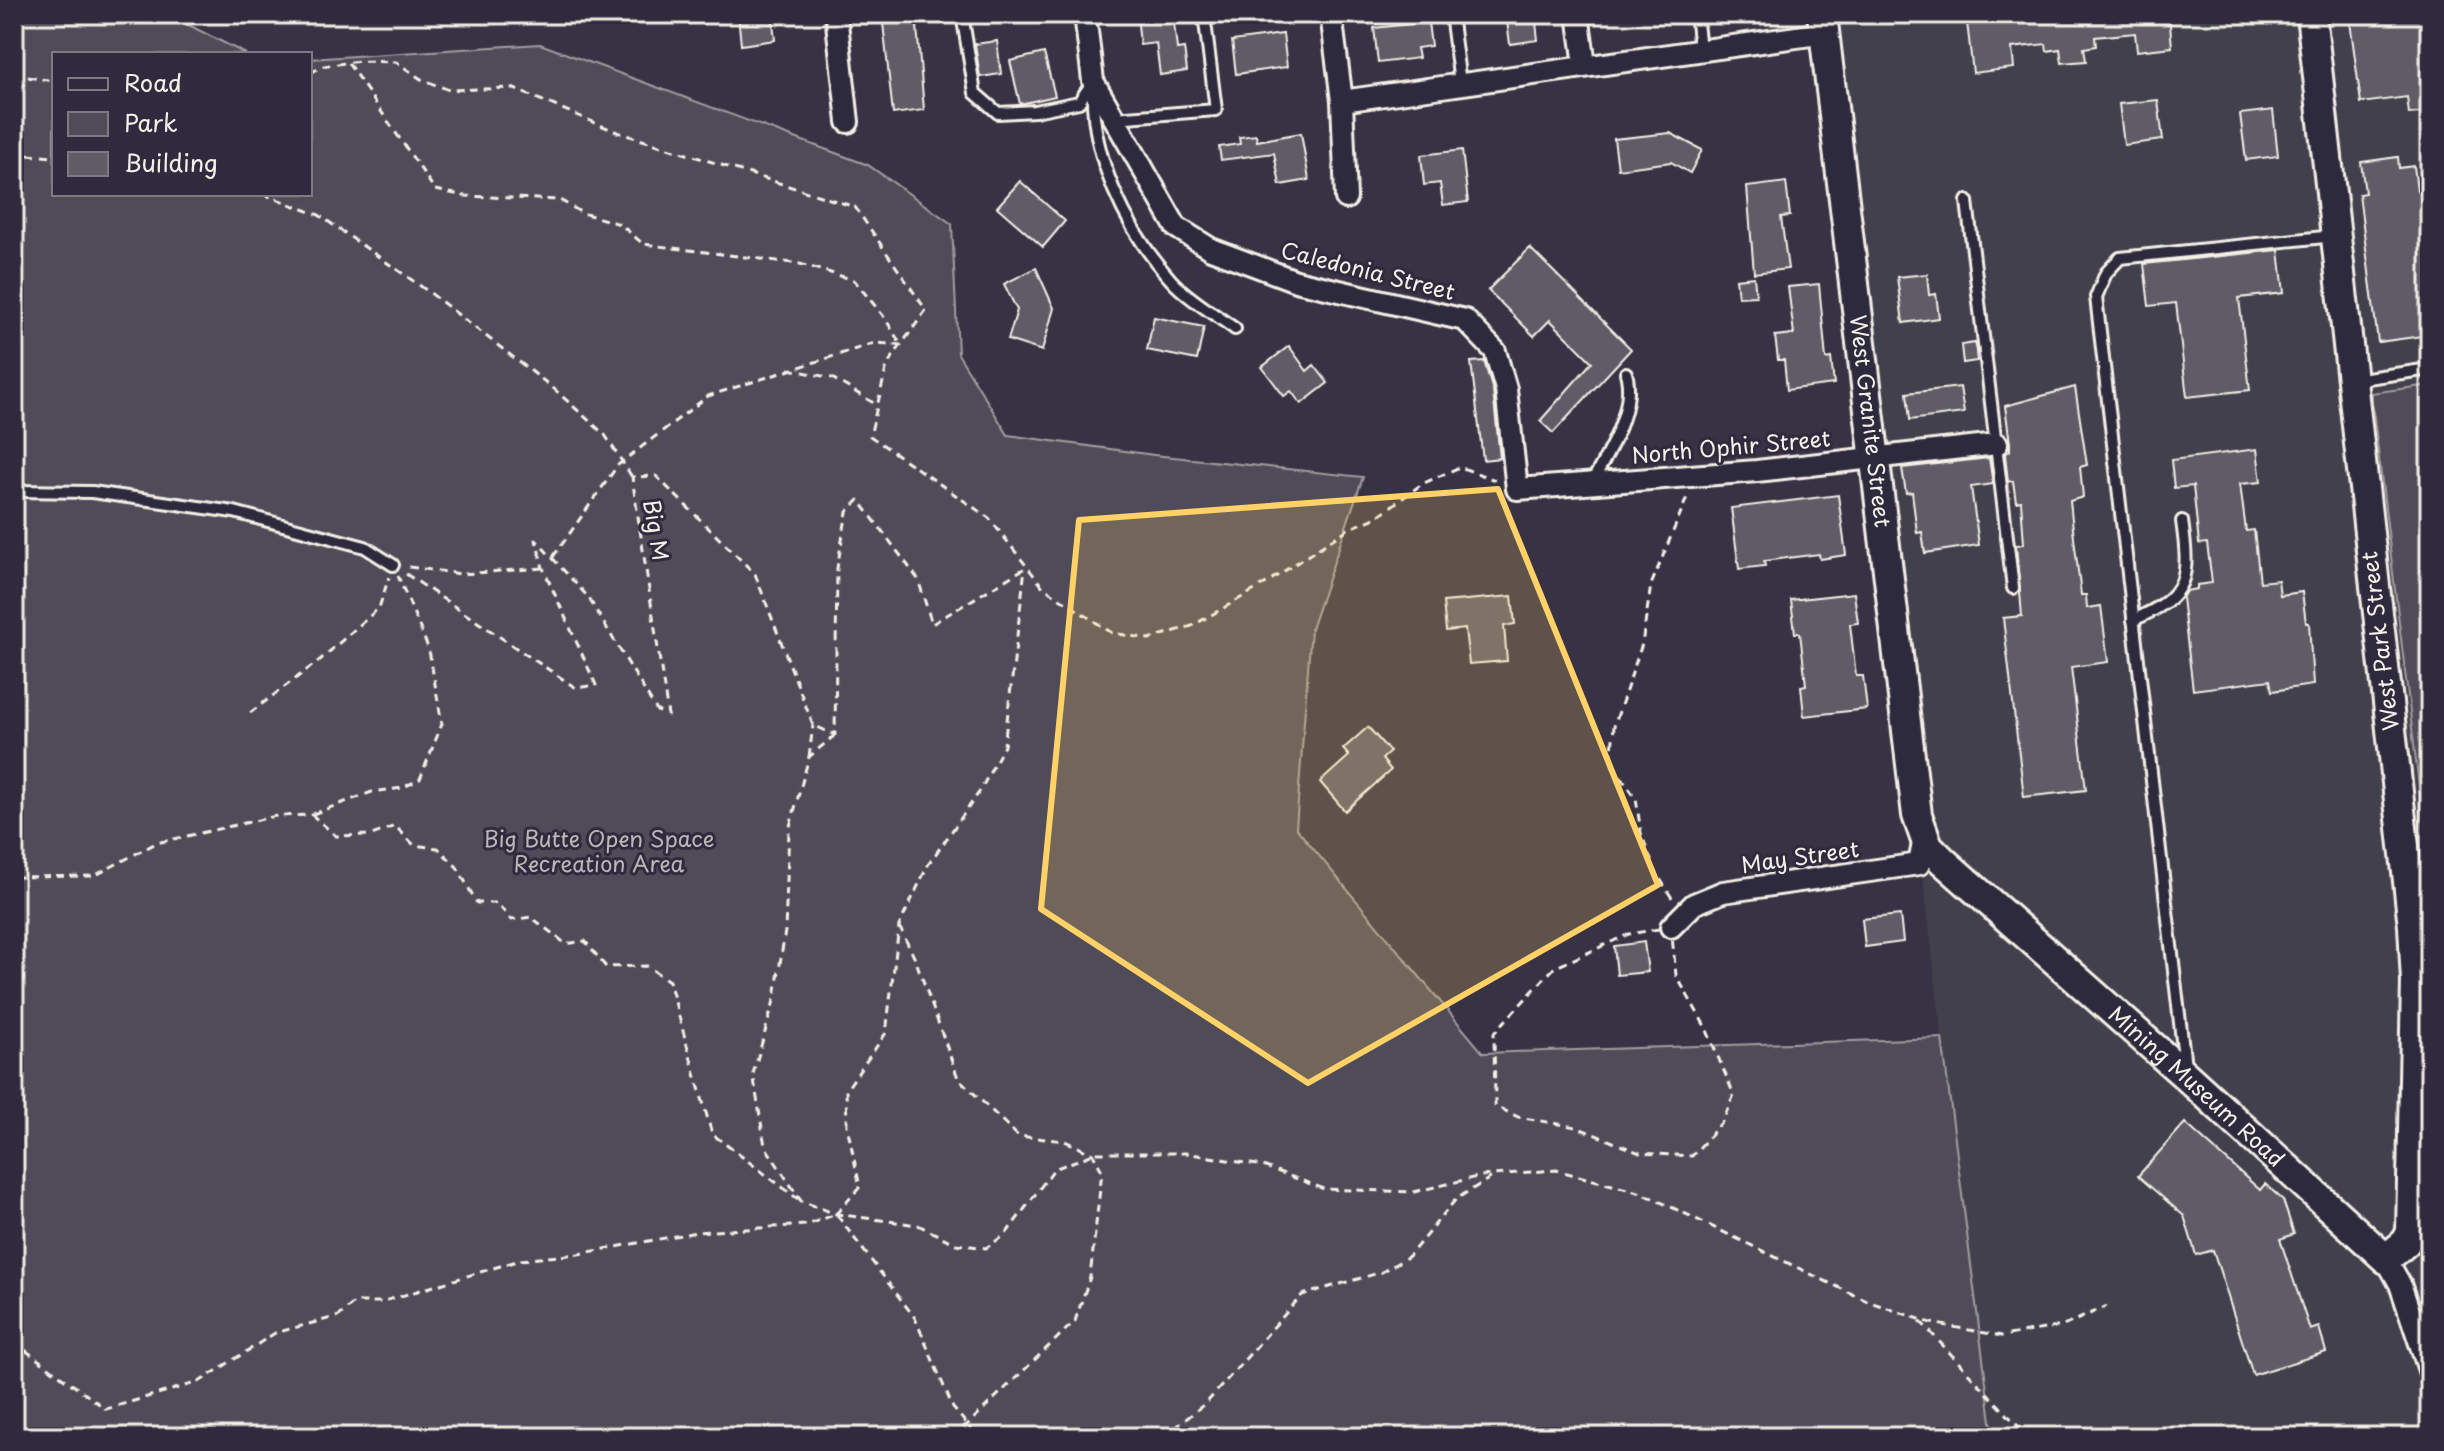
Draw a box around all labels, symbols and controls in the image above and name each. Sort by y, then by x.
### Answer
legend [52,52,312,196]
text: Road [124,64,182,100]
text: Park [124,104,178,140]
text: Building [124,144,218,180]
street label: Caledonia Street [1278,232,1459,307]
street label: West Granite Street [1843,313,1901,529]
street label: North Ophir Street [1630,420,1832,471]
street label: Big M [636,497,679,563]
street label: West Park Street [2351,550,2406,733]
park label: Big Butte Open Space Recreation Area [483,821,715,879]
street label: May Street [1739,831,1861,880]
street label: Mining Museum Road [2102,997,2293,1174]

